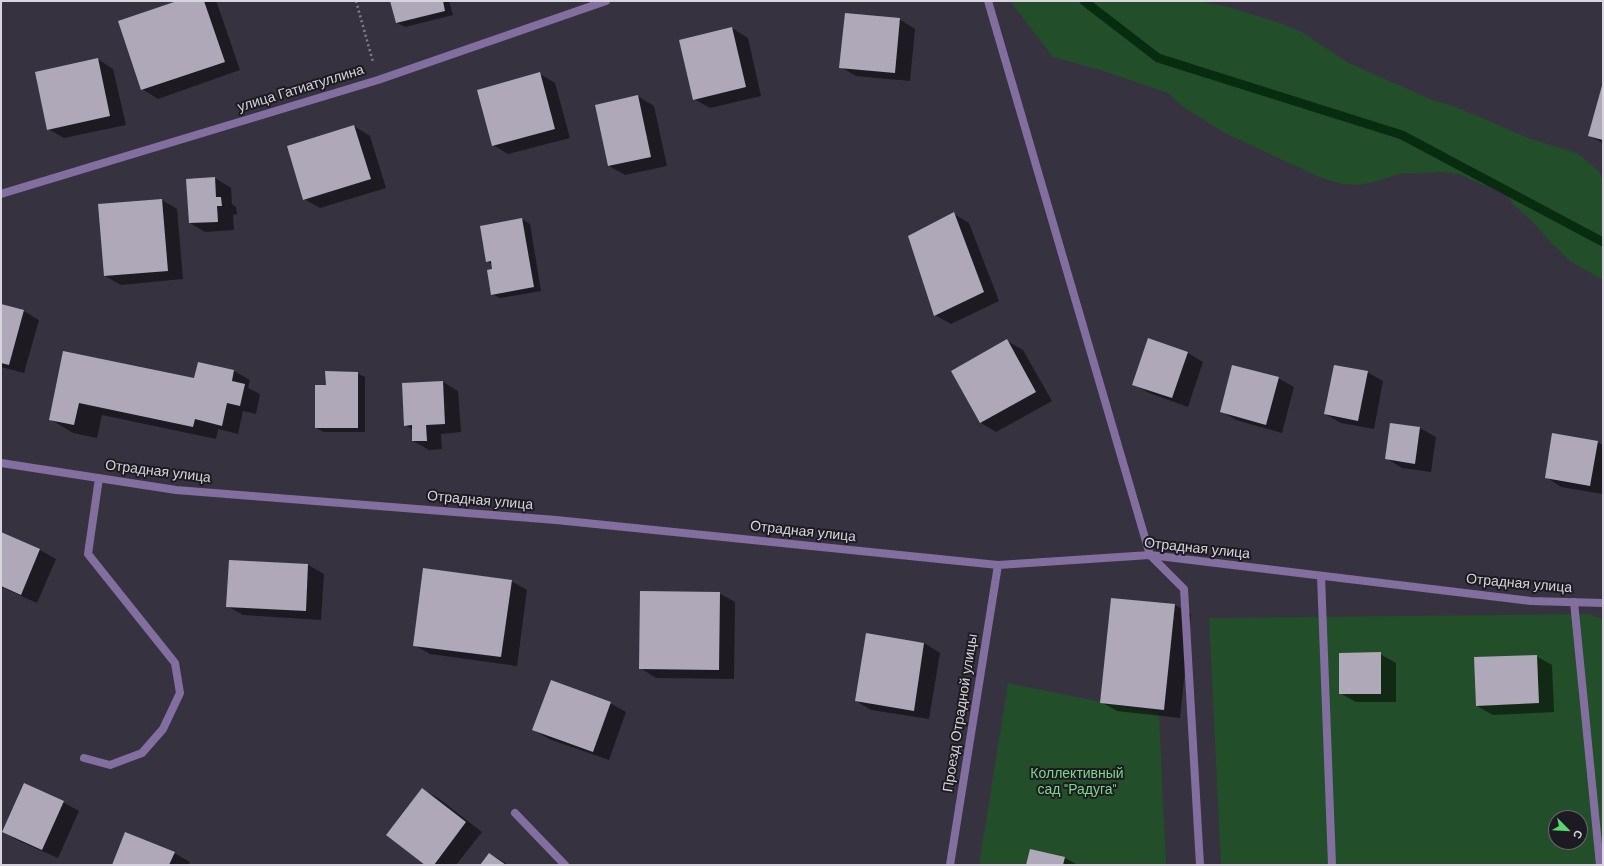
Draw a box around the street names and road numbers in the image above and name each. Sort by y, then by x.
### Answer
street label: улица Гатиатуллина [236,62,366,116]
street label: Отрадная улица [104,457,212,487]
street label: Отрадная улица [426,488,534,514]
street label: Отрадная улица [749,518,857,546]
street label: Отрадная улица [1143,535,1251,563]
street label: Отрадная улица [1465,571,1573,597]
street label: Проезд Отрадной улицы [940,633,982,793]

